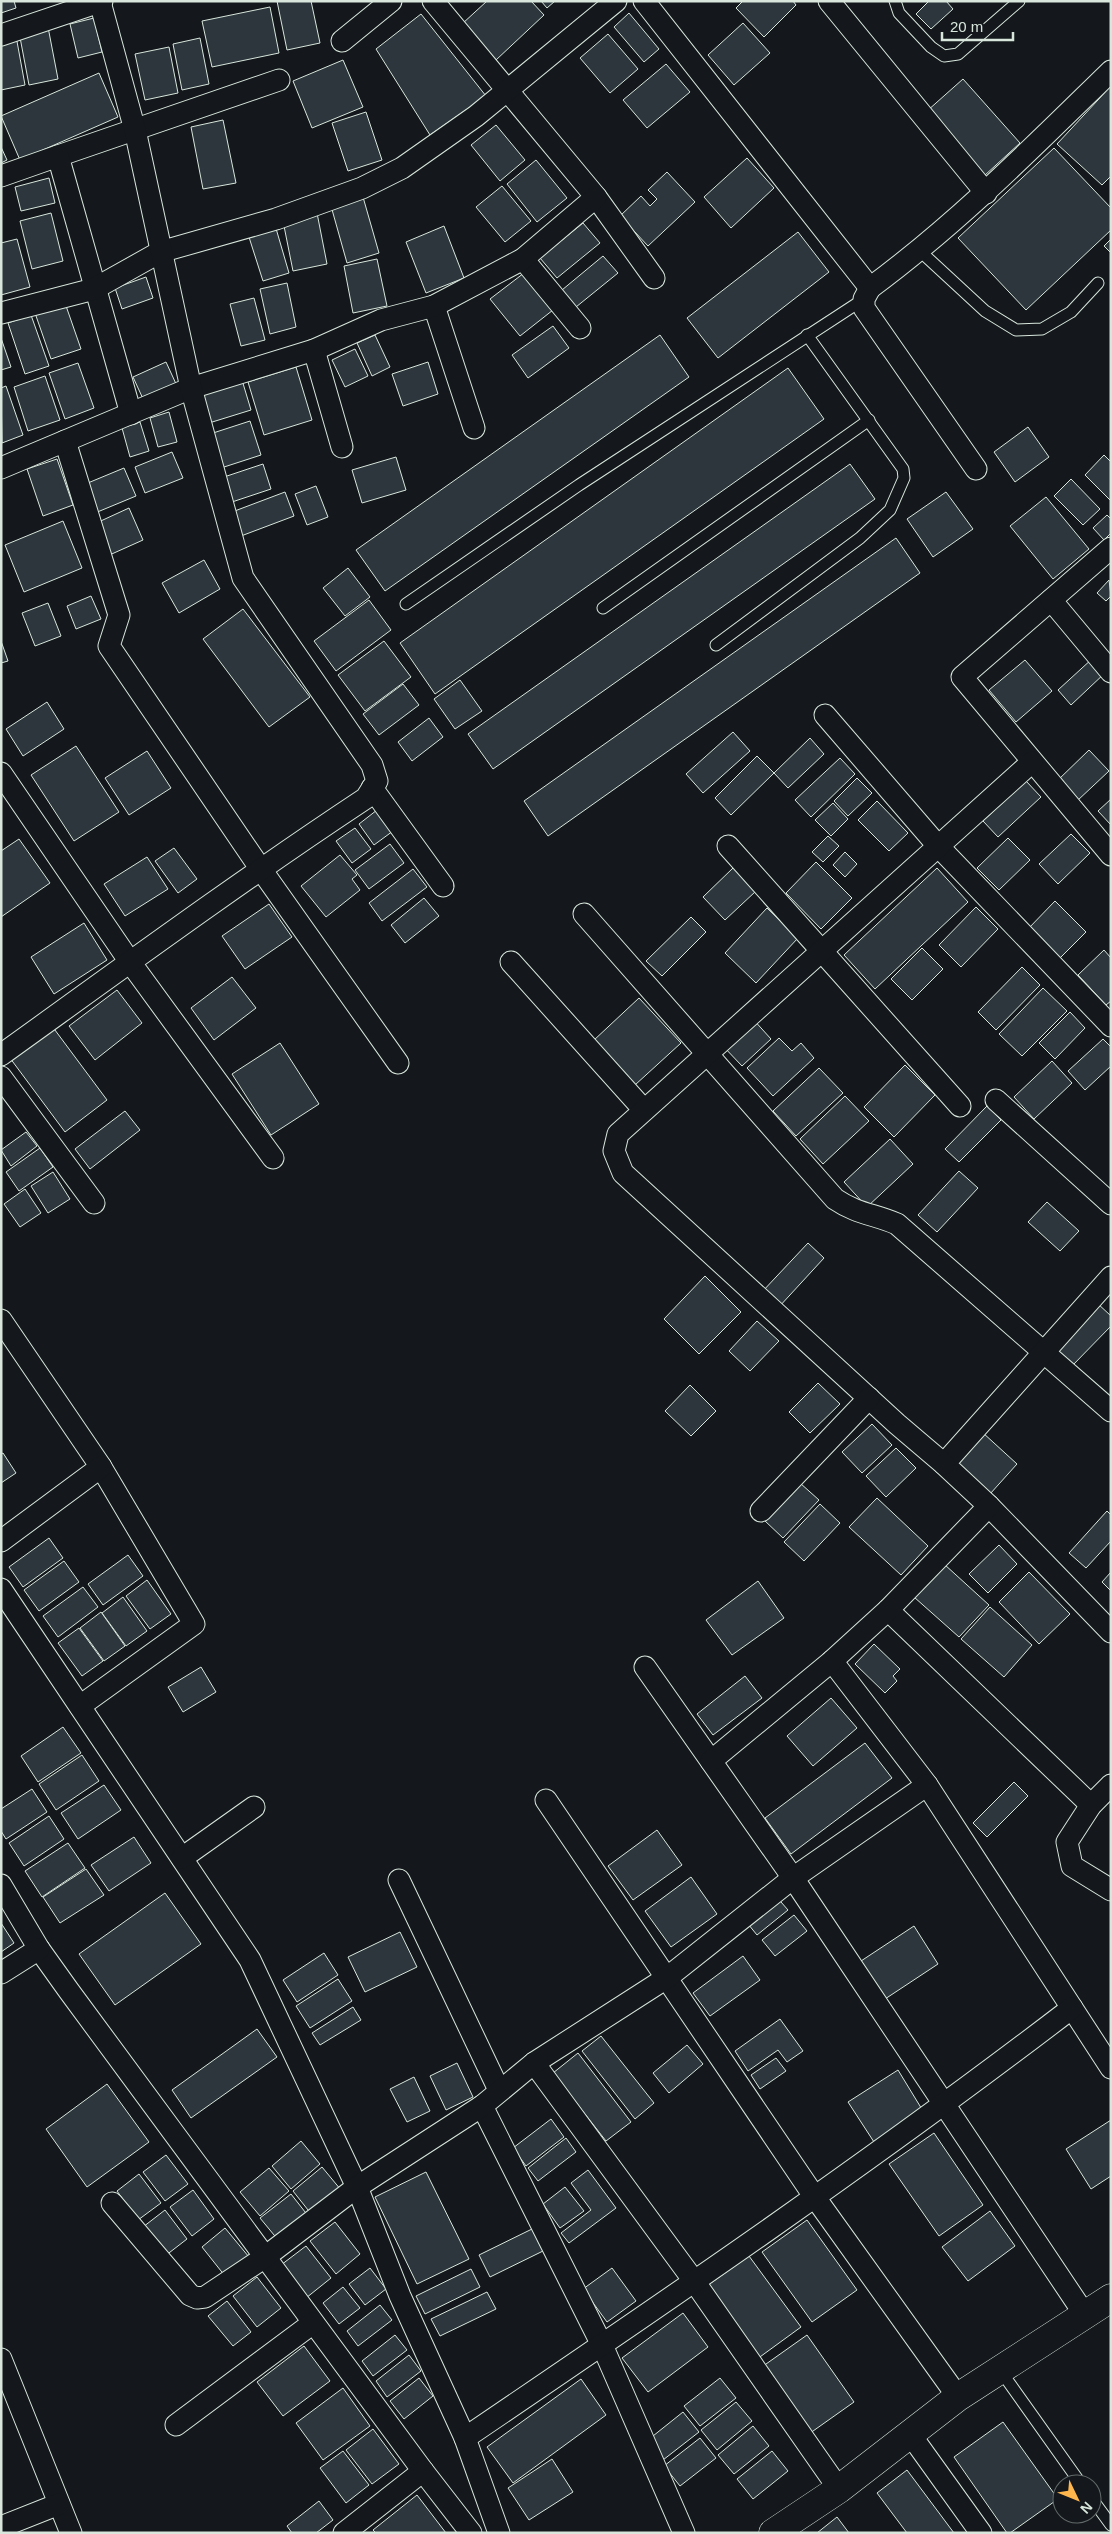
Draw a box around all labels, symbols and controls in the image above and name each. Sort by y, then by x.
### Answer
scale bar [942,10,1013,42]
text: 20 m [950,18,983,35]
north arrow [1052,2474,1102,2524]
text: N [1077,2499,1096,2517]

